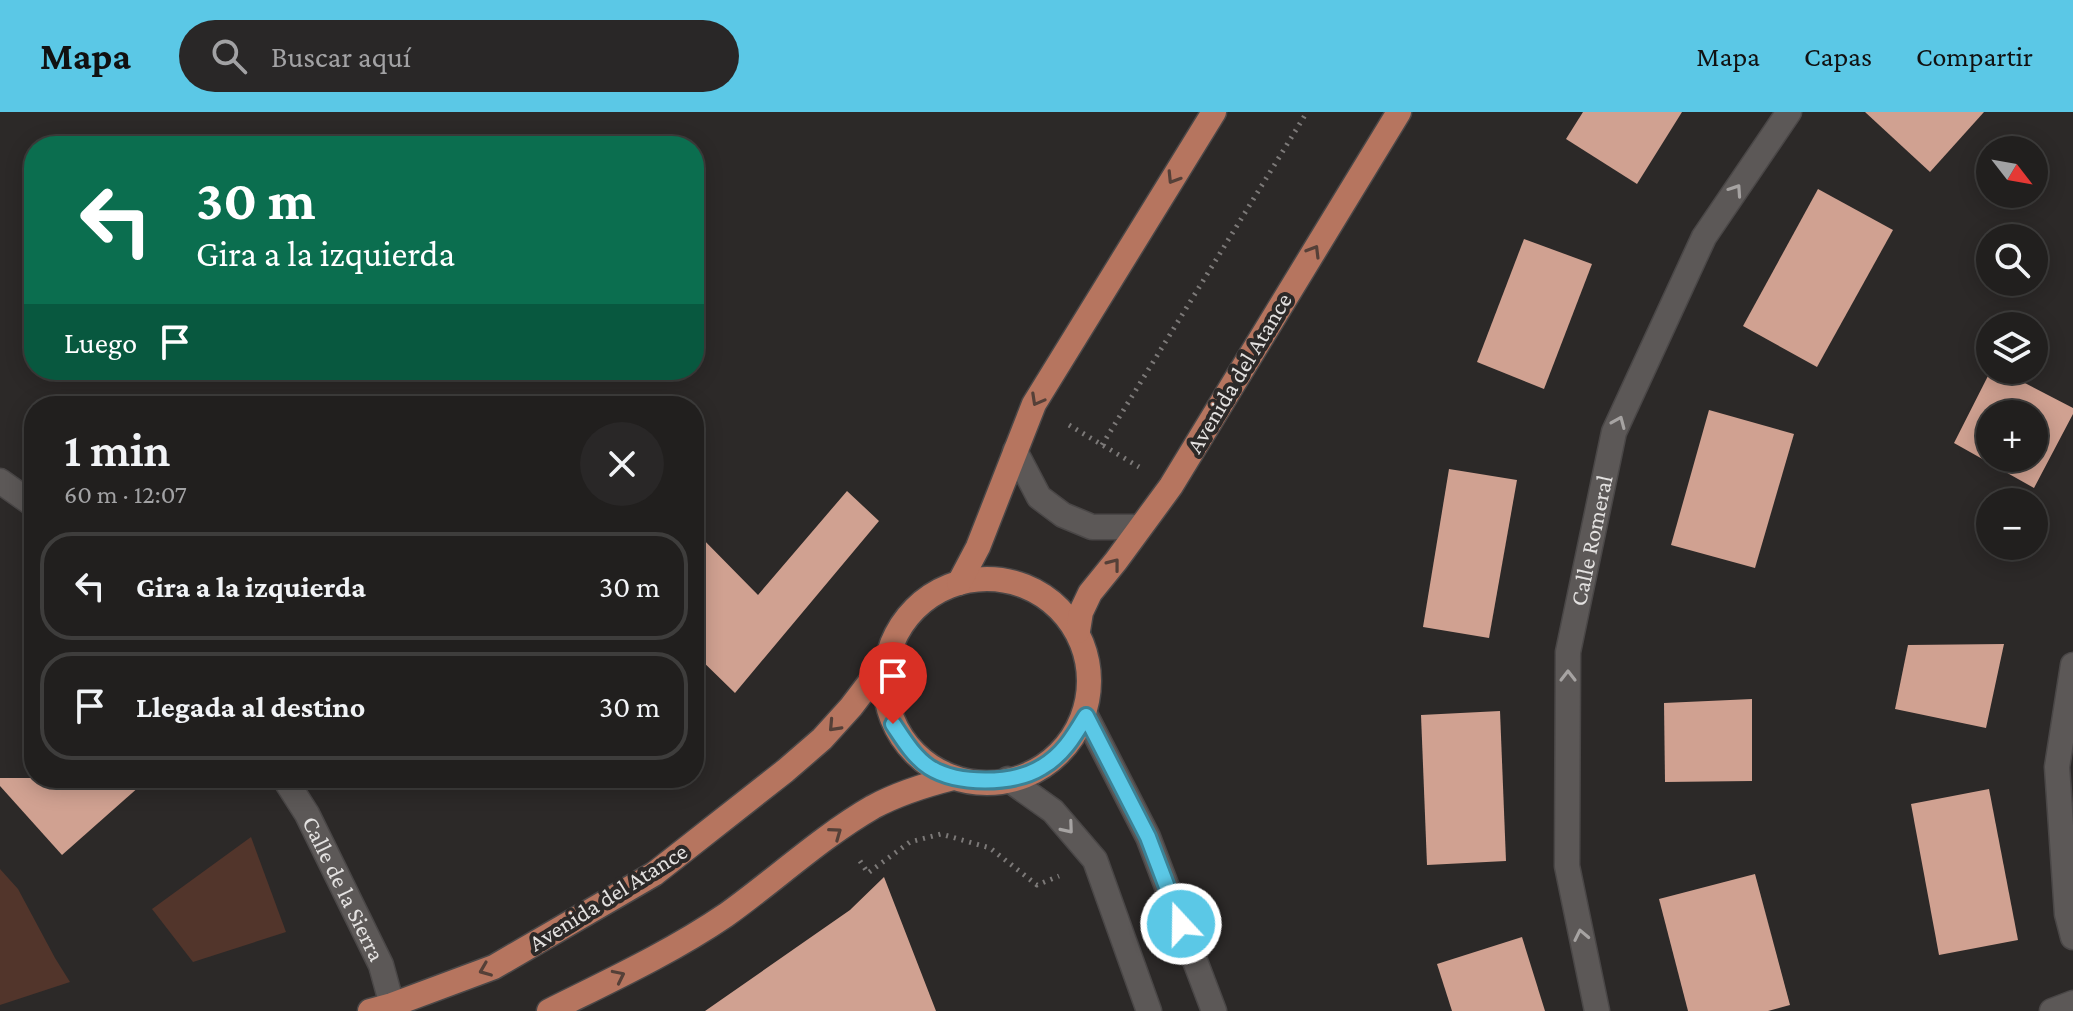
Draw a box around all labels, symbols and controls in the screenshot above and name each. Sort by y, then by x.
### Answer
search box [179,20,739,92]
icon: search [207,34,251,78]
text: Mapa [40,35,131,77]
text: Buscar aquí [271,40,411,73]
text: Mapa [1696,41,1760,72]
text: Capas [1804,41,1872,72]
text: Compartir [1916,41,2033,72]
north arrow [1976,136,2048,208]
map controls [1976,136,2048,560]
icon: left [64,168,168,272]
text: 30 m [196,169,316,231]
one-way arrow [1167,169,1183,184]
one-way arrow [1726,185,1741,199]
button: search [1976,224,2048,296]
text: Gira a la izquierda [196,234,455,274]
one-way arrow [1305,245,1320,260]
street label: Avenida del Atance [1180,288,1297,458]
button: layers [1976,312,2048,384]
icon: arrive [153,320,197,364]
text: Luego [64,326,137,359]
one-way arrow [1032,392,1047,406]
button: + [1976,400,2048,472]
one-way arrow [1610,416,1626,430]
button: close [580,422,664,506]
text: 1 min [64,423,171,476]
street label: Calle Romeral [1564,472,1618,608]
text: 60 m · 12:07 [64,480,187,509]
button: − [1976,488,2048,560]
one-way arrow [1104,558,1118,572]
icon: left [68,564,112,608]
text: Gira a la izquierda [136,570,366,603]
text: 30 m [599,570,660,603]
pin [859,642,927,724]
icon: arrive [871,654,915,698]
one-way arrow [1559,669,1577,682]
icon: arrive [68,684,112,728]
text: Llegada al destino [136,690,365,723]
text: 30 m [599,690,660,723]
one-way arrow [829,716,843,731]
street label: Calle de la Sierra [297,812,391,966]
one-way arrow [1058,819,1073,833]
one-way arrow [827,828,841,843]
street label: Avenida del Atance [524,837,692,956]
position arrow [1139,882,1223,966]
one-way arrow [1573,928,1590,942]
one-way arrow [479,960,493,977]
one-way arrow [611,971,626,986]

